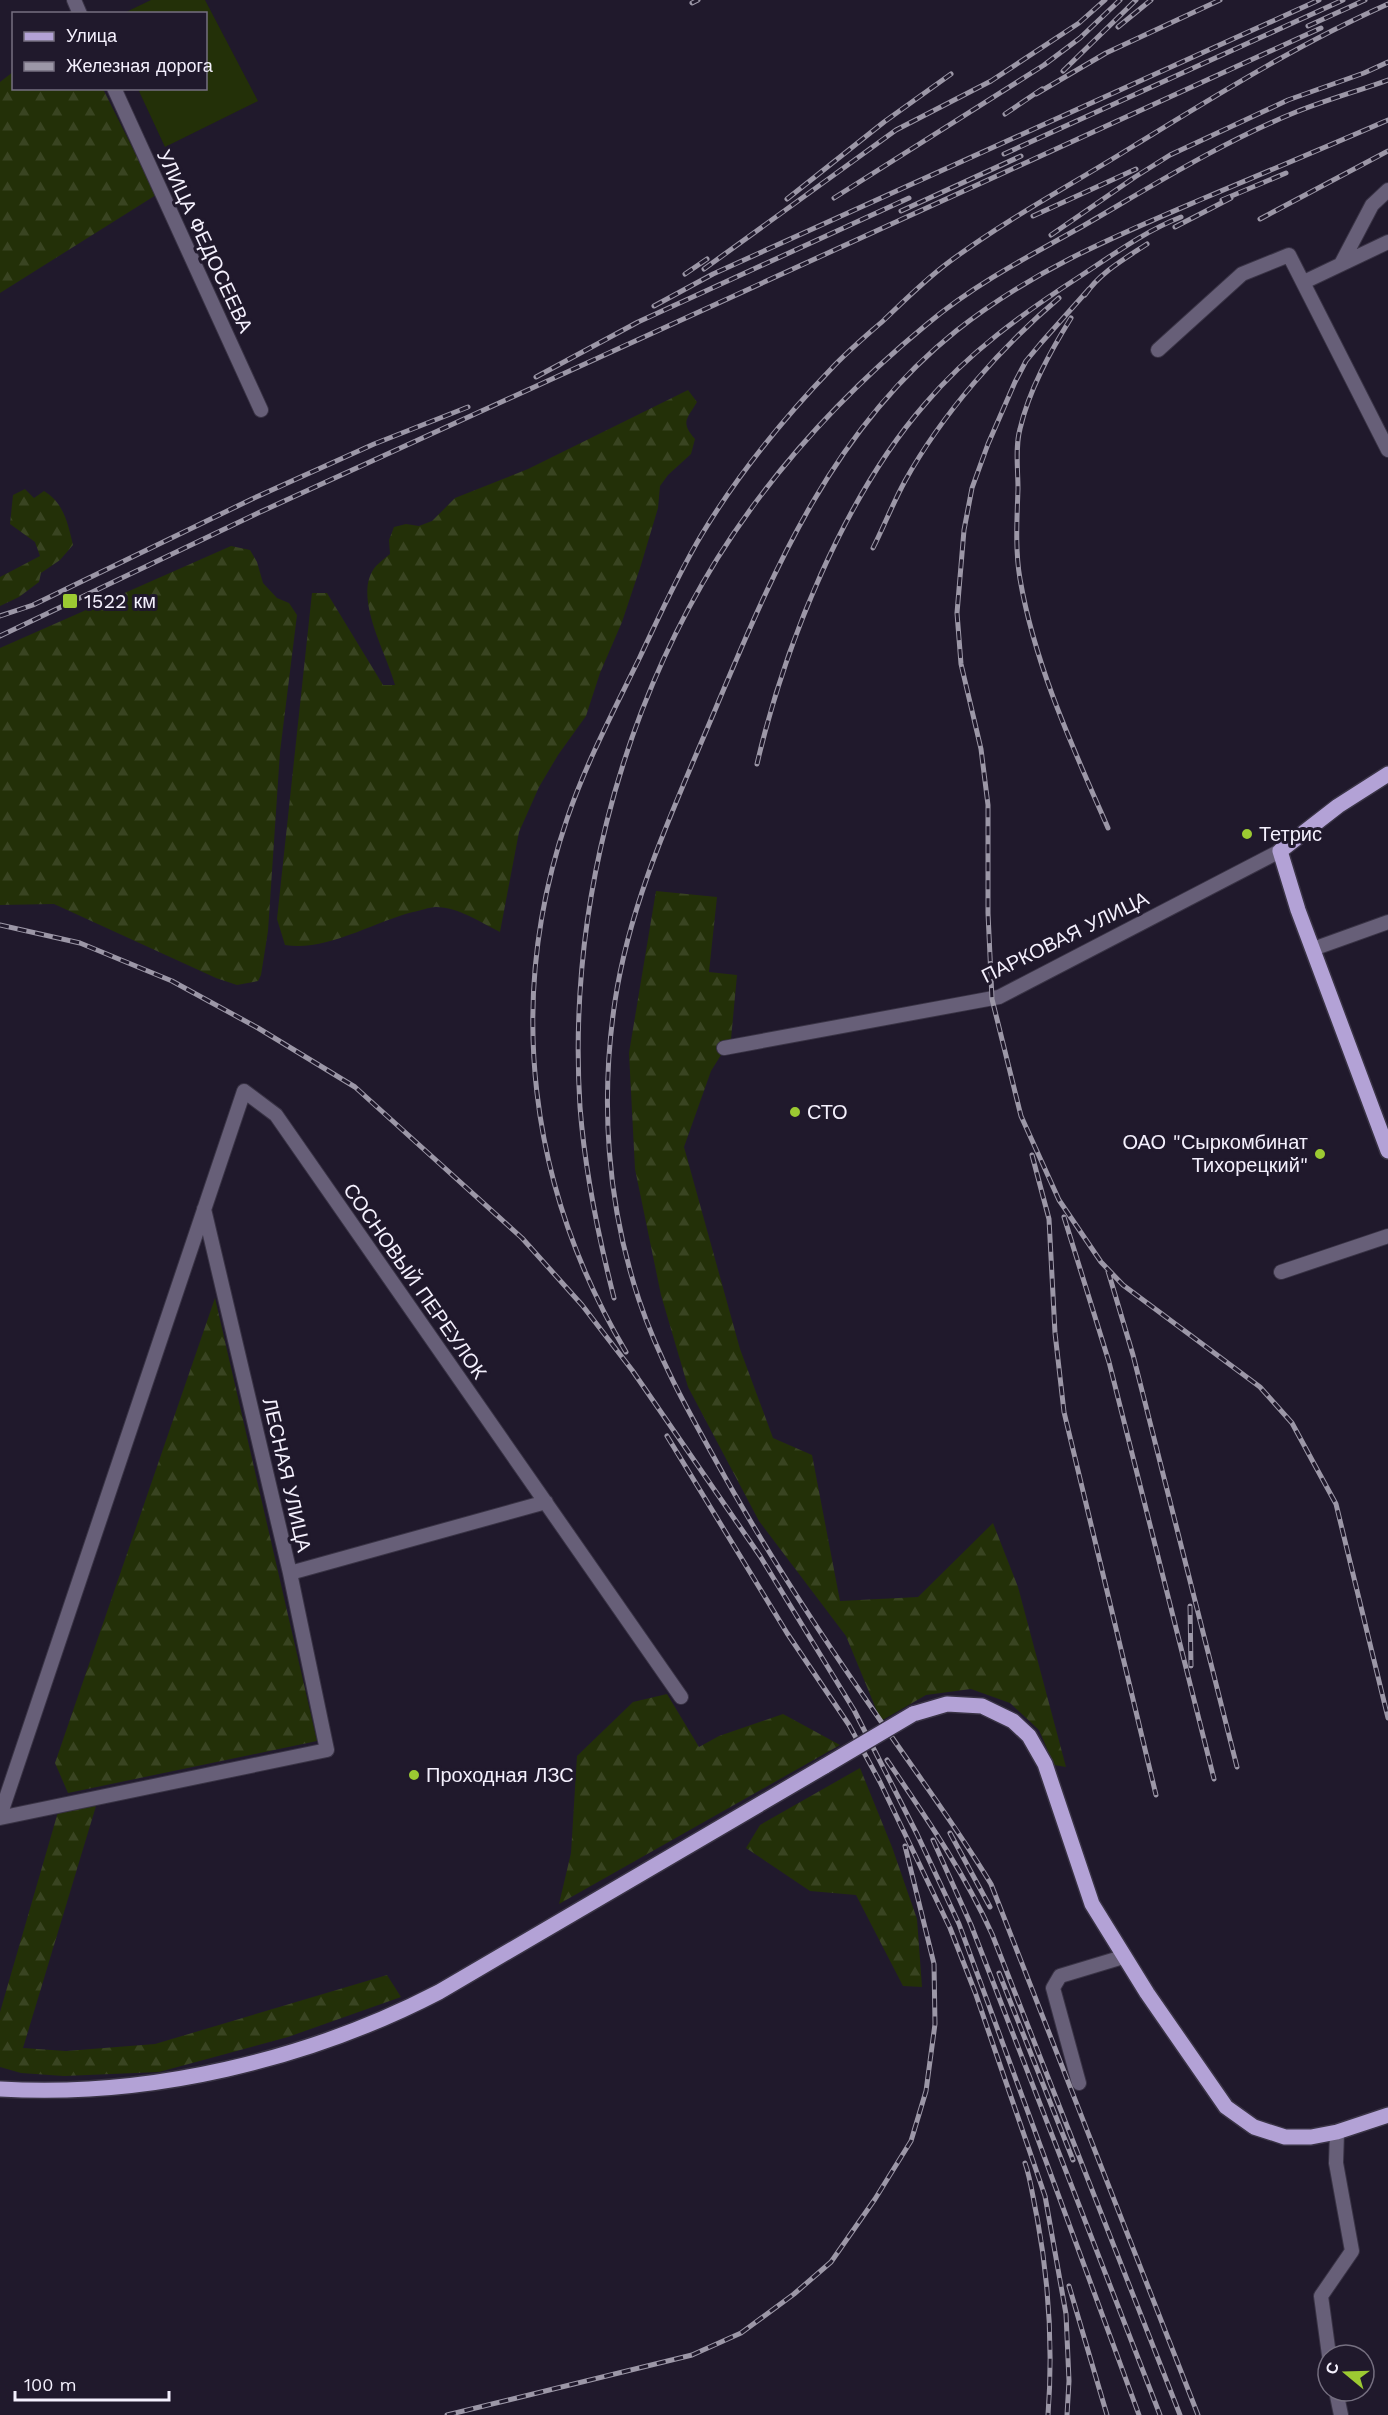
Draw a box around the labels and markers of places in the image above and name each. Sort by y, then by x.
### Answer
place label: 1522 км [84,589,156,613]
marker: 1522 км [61,592,79,610]
place label: Тетрис [1259,822,1322,846]
marker: Тетрис [1240,827,1254,841]
place label: СТО [807,1100,848,1124]
marker: СТО [788,1105,802,1119]
place label: ОАО "Сыркомбинат Тихорецкий" [1122,1130,1308,1177]
marker: ОАО "Сыркомбинат Тихорецкий" [1313,1147,1327,1161]
place label: Проходная ЛЗС [426,1763,574,1787]
marker: Проходная ЛЗС [407,1768,421,1782]

